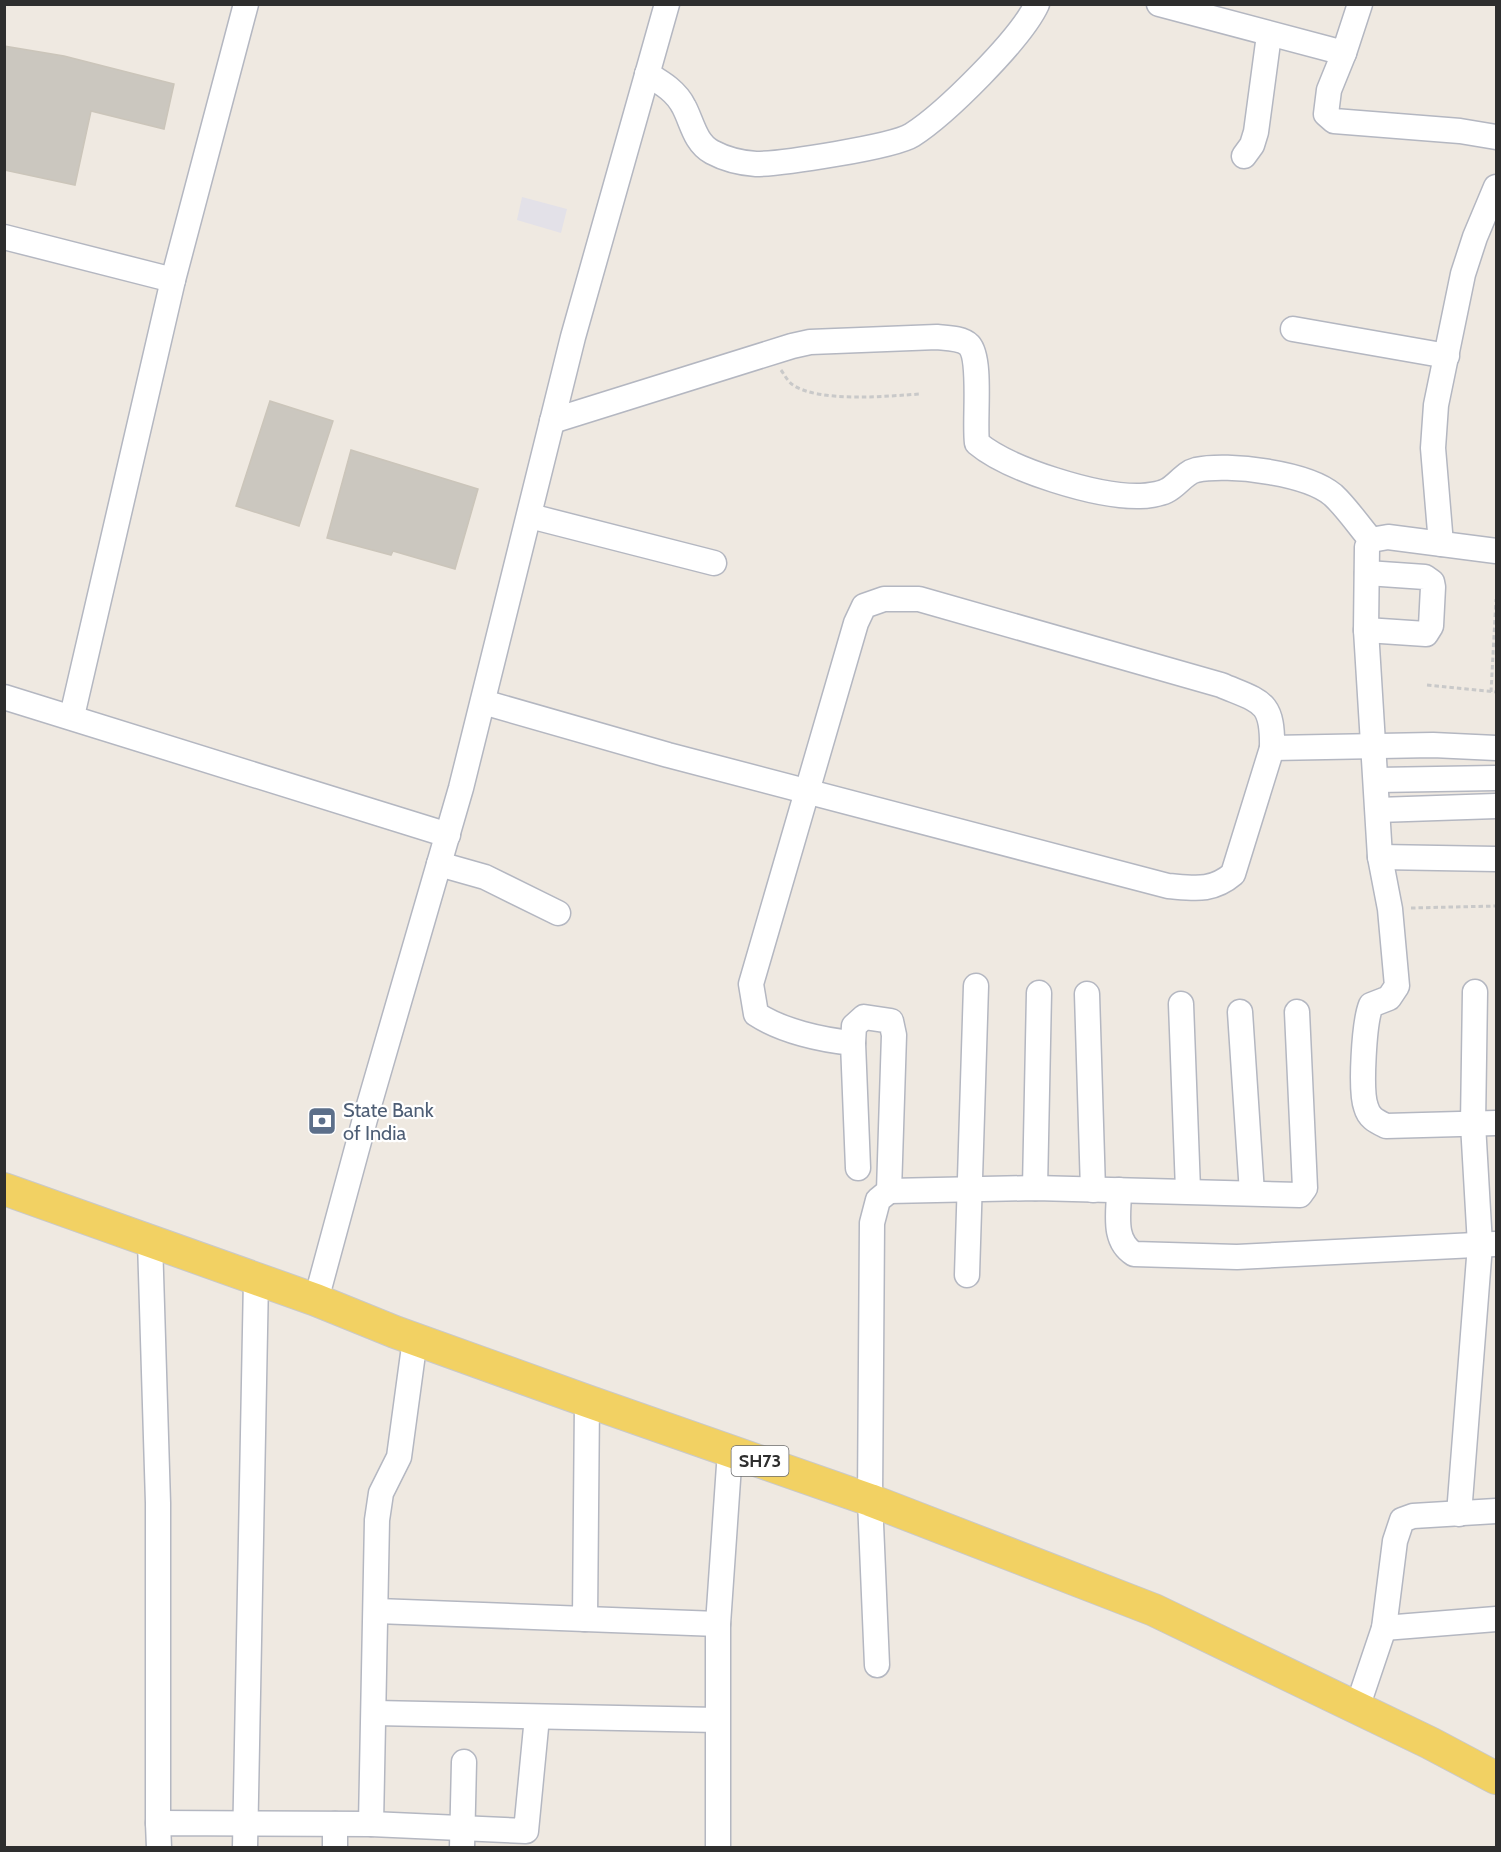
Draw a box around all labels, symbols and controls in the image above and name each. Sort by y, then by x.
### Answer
place label: State Bank of India [343,1098,434,1145]
bank icon: State Bank of India [306,1105,338,1137]
road number: SH73 [732,1446,789,1476]

